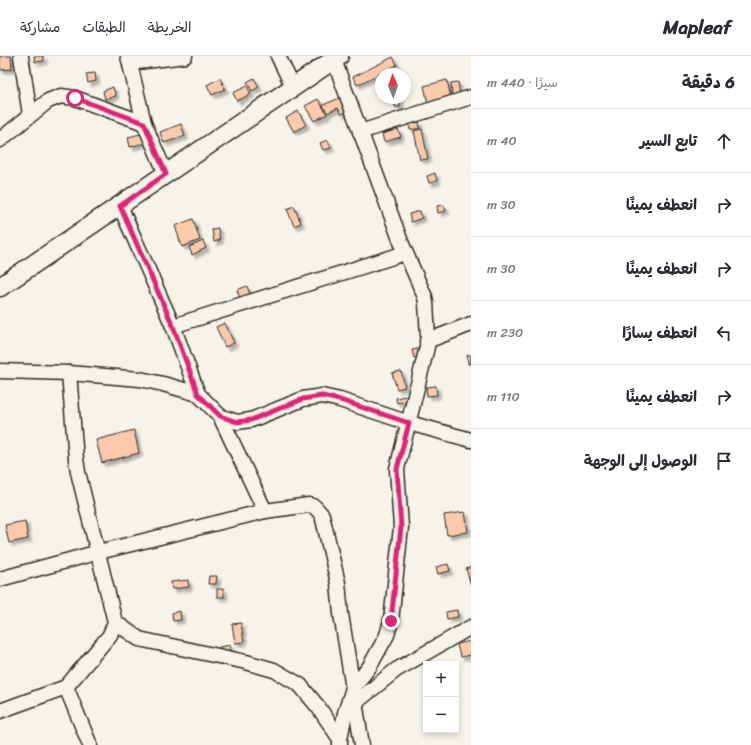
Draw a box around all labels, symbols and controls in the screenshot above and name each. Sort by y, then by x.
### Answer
text: Mapleaf [663,11,731,44]
text: مشاركة [20,15,60,40]
text: الطبقات [82,15,126,40]
text: الخريطة [148,15,191,40]
text: 6 دقيقة [682,67,735,97]
north arrow [375,68,411,104]
text: سيرًا · 440 m [487,71,558,94]
route start [66,89,84,107]
text: تابع السير [640,128,697,154]
text: 40 m [487,129,517,152]
icon: ahead [713,130,735,152]
text: انعطف يمينًا [626,192,697,218]
text: 30 m [487,193,516,216]
icon: right [713,194,735,216]
text: انعطف يمينًا [626,256,697,282]
text: 30 m [487,257,516,280]
icon: right [713,258,735,280]
text: انعطف يسارًا [622,320,697,346]
text: 230 m [487,321,523,344]
icon: left [713,322,735,344]
text: انعطف يمينًا [626,384,697,410]
text: 110 m [487,385,520,408]
icon: right [713,386,735,408]
text: الوصول إلى الوجهة [584,448,697,474]
icon: arrive [713,450,735,472]
route end [382,612,400,630]
map controls [423,661,459,733]
button: + [423,661,459,697]
button: − [423,697,459,733]

